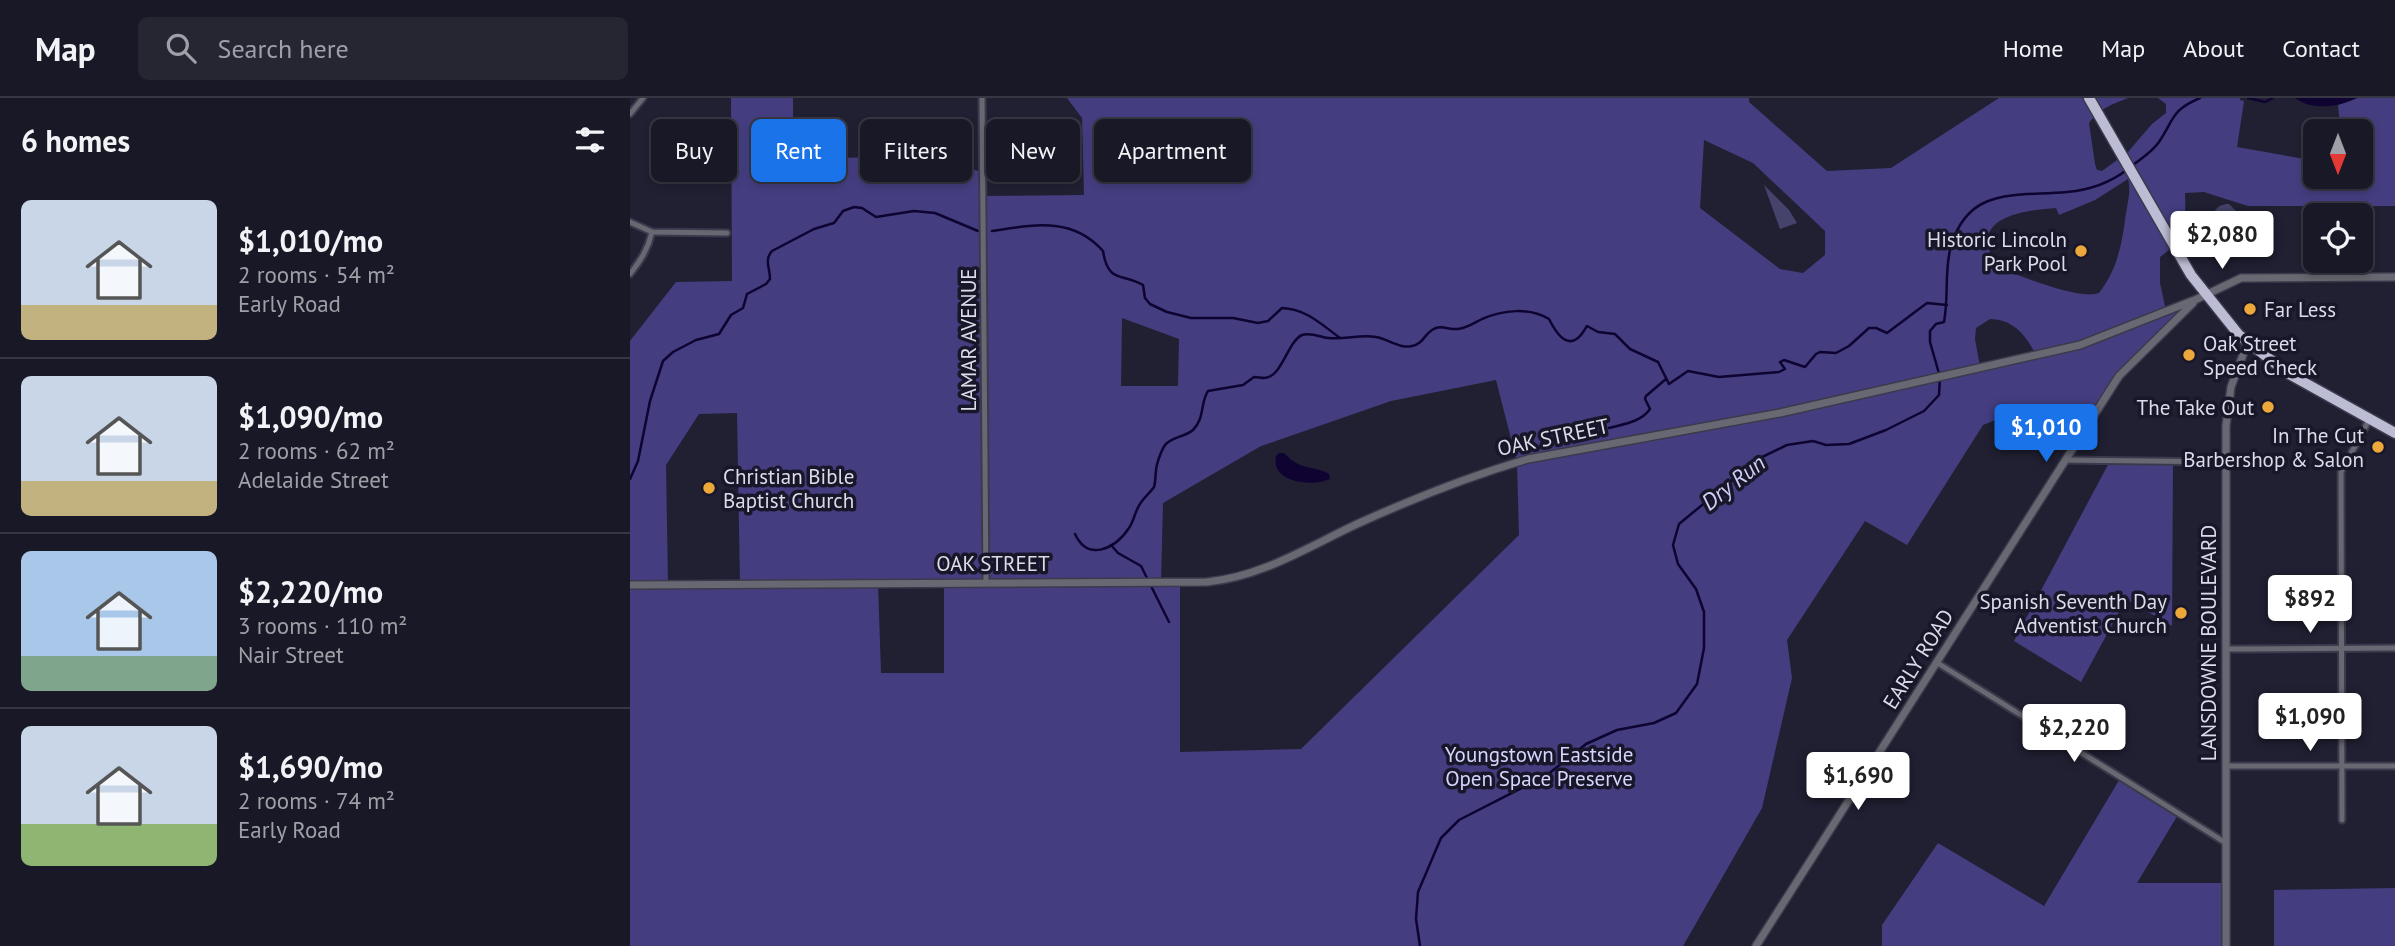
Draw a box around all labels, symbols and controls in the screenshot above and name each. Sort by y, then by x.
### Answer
search box [138,17,628,80]
text: Map [35,27,96,70]
icon: search [162,29,200,67]
text: Search here [218,32,349,65]
text: Home [2003,33,2063,64]
text: Map [2101,33,2145,64]
text: About [2183,33,2244,64]
text: Contact [2282,33,2360,64]
chip: Buy [651,119,737,182]
chip: Rent [751,119,846,182]
chip: Filters [860,119,972,182]
chip: New [986,119,1080,182]
chip: Apartment [1094,119,1251,182]
north arrow [2303,119,2373,189]
map controls [2303,119,2373,273]
text: 6 homes [21,121,130,160]
icon: filters [571,121,609,159]
button: locate [2303,203,2373,273]
pin: $2,080 [2165,212,2279,271]
text: $2,080 [2186,219,2258,248]
text: $1,010/mo [238,221,383,260]
place label: Historic Lincoln Park Pool [1927,226,2067,277]
icon: home [77,228,161,312]
marker: Historic Lincoln Park Pool [2073,243,2089,259]
text: 2 rooms · 54 m² [238,260,395,289]
street label: LAMAR AVENUE [955,268,982,412]
text: Early Road [238,289,341,318]
place label: Far Less [2264,296,2336,323]
marker: Far Less [2242,301,2258,317]
place label: Oak Street Speed Check [2203,330,2317,381]
marker: Oak Street Speed Check [2181,347,2197,363]
place label: The Take Out [2136,394,2254,421]
text: $1,090/mo [238,397,383,436]
marker: The Take Out [2260,399,2276,415]
icon: home [77,404,161,488]
pin: $1,010 [1989,404,2103,464]
street label: OAK STREET [1495,412,1612,462]
text: $1,010 [2010,412,2082,441]
place label: In The Cut Barbershop & Salon [2183,422,2364,473]
text: 2 rooms · 62 m² [238,436,395,465]
marker: In The Cut Barbershop & Salon [2370,439,2386,455]
water label: Dry Run [1695,448,1771,516]
place label: Christian Bible Baptist Church [723,463,854,514]
text: Adelaide Street [238,465,389,494]
marker: Christian Bible Baptist Church [701,480,717,496]
street label: LANSDOWNE BOULEVARD [2195,525,2222,761]
street label: OAK STREET [936,550,1050,577]
text: $2,220/mo [238,572,383,611]
pin: $892 [2269,575,2351,635]
icon: home [77,579,161,663]
text: $892 [2284,583,2336,612]
place label: Spanish Seventh Day Adventist Church [1979,588,2167,639]
street label: EARLY ROAD [1877,604,1959,714]
marker: Spanish Seventh Day Adventist Church [2173,605,2189,621]
text: 3 rooms · 110 m² [238,611,407,640]
text: Nair Street [238,640,344,669]
pin: $1,090 [2253,694,2367,753]
text: $1,090 [2274,701,2346,730]
pin: $2,220 [2017,704,2131,764]
text: $2,220 [2038,712,2110,741]
park label: Youngstown Eastside Open Space Preserve [1445,741,1633,792]
text: $1,690/mo [238,747,383,786]
pin: $1,690 [1801,752,1915,812]
icon: home [77,754,161,838]
text: $1,690 [1822,760,1894,789]
text: 2 rooms · 74 m² [238,786,395,815]
text: Early Road [238,815,341,844]

